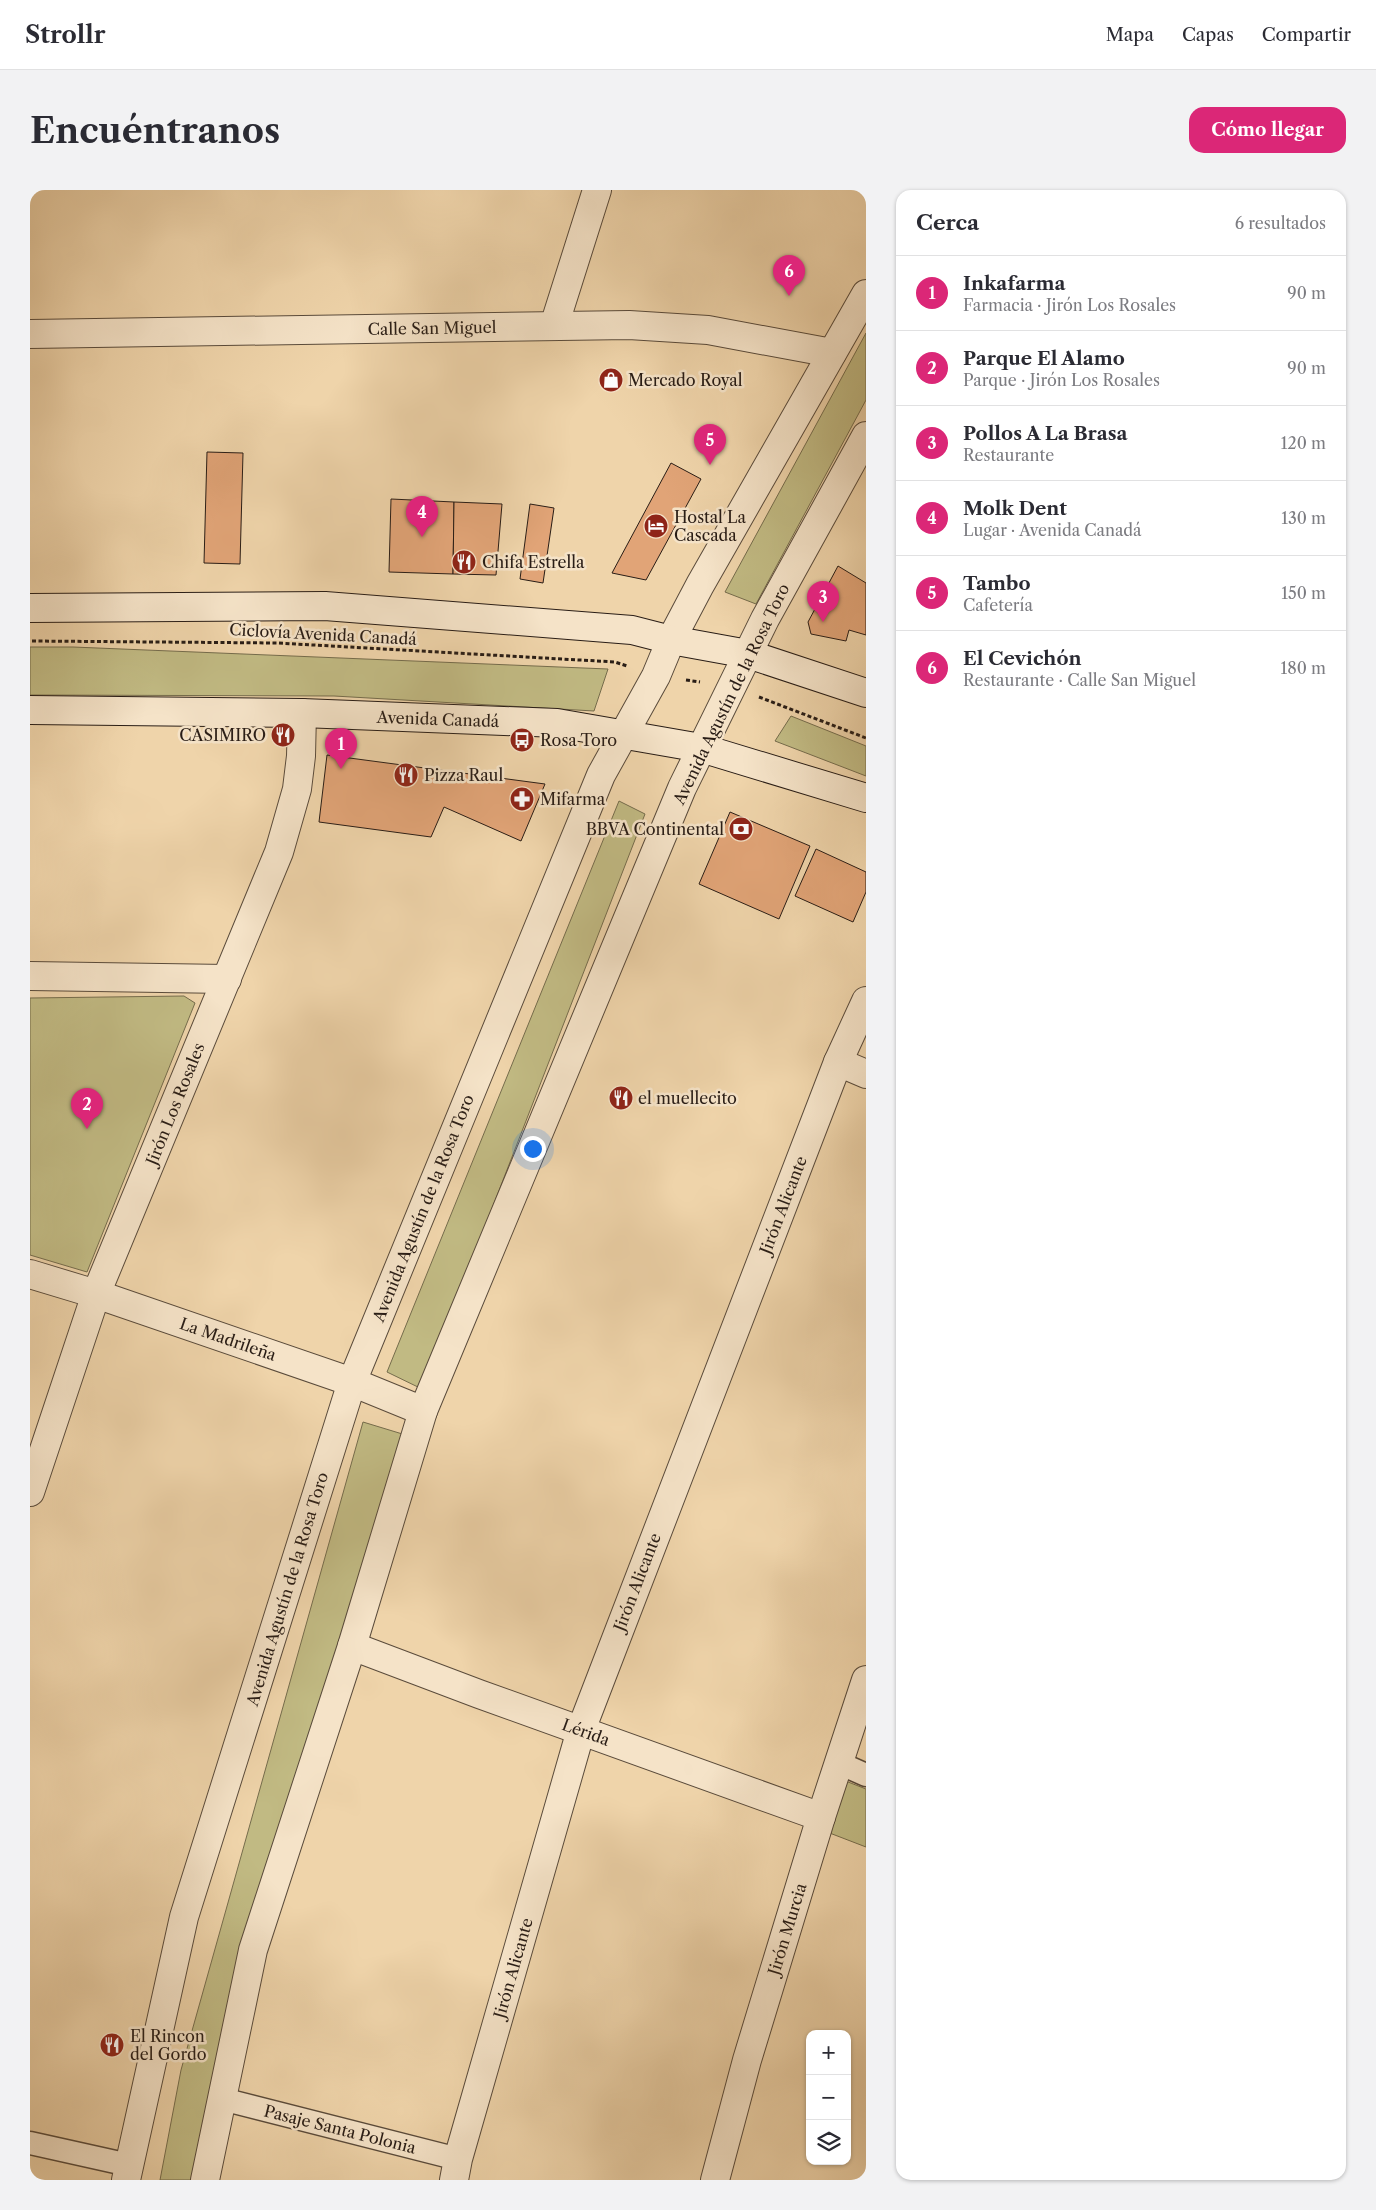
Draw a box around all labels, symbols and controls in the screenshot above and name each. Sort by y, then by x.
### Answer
text: Strollr [25,20,105,49]
text: Mapa [1106,24,1154,46]
text: Capas [1182,24,1234,46]
text: Compartir [1262,24,1351,46]
button: Cómo llegar [1189,107,1346,153]
text: Encuéntranos [30,109,280,152]
text: Cerca [916,210,979,235]
text: 6 resultados [1235,213,1326,233]
pin: 6 [773,255,805,296]
text: Inkafarma [963,272,1066,295]
text: 1 [928,283,936,303]
text: 90 m [1287,283,1326,303]
text: Farmacia · Jirón Los Rosales [963,295,1176,315]
street label: Calle San Miguel [367,317,497,339]
text: Parque El Alamo [963,347,1125,370]
text: 2 [927,358,937,378]
text: 90 m [1287,358,1326,378]
shop icon: Mercado Royal [598,367,624,393]
place label: Mercado Royal [628,370,743,390]
text: Parque · Jirón Los Rosales [963,370,1160,390]
text: Pollos A La Brasa [963,422,1127,445]
pin: 5 [694,424,726,465]
text: 3 [927,433,937,453]
text: 120 m [1281,433,1326,453]
text: Restaurante [963,445,1054,465]
pin: 4 [406,496,438,537]
text: Molk Dent [963,497,1067,520]
place label: Hostal La Cascada [674,507,747,545]
text: 4 [927,508,937,528]
text: 130 m [1281,508,1326,528]
hotel icon: Hostal La Cascada [643,513,669,539]
text: Lugar · Avenida Canadá [963,520,1142,540]
restaurant icon: Chifa Estrella [451,549,477,575]
place label: Chifa Estrella [482,552,585,572]
text: Tambo [963,572,1031,595]
street label: Avenida Agustín de la Rosa Toro [668,580,793,809]
pin: 3 [807,581,839,622]
text: 5 [928,583,936,603]
text: 150 m [1281,583,1326,603]
text: Cafetería [963,595,1033,615]
street label: Ciclovía Avenida Canadá [229,619,418,649]
text: El Cevichón [963,647,1081,670]
text: 6 [927,658,937,678]
text: 180 m [1280,658,1326,678]
text: Restaurante · Calle San Miguel [963,670,1196,690]
street label: Avenida Canadá [375,707,500,731]
restaurant icon: CASIMIRO [270,722,296,748]
place label: CASIMIRO [179,725,266,745]
bus stop icon: Rosa Toro [509,727,535,753]
pin: 1 [325,728,357,769]
place label: Rosa Toro [540,730,617,750]
restaurant icon: Pizza Raul [393,762,419,788]
place label: Pizza Raul [424,765,503,785]
pharmacy icon: Mifarma [509,786,535,812]
place label: Mifarma [540,789,606,809]
bank icon: BBVA Continental [728,816,754,842]
place label: BBVA Continental [586,819,724,839]
street label: Jirón Los Rosales [140,1040,209,1171]
restaurant icon: el muellecito [608,1085,634,1111]
pin: 2 [71,1088,103,1129]
place label: el muellecito [638,1088,737,1108]
street label: Avenida Agustín de la Rosa Toro [368,1091,478,1326]
your location [520,1136,546,1162]
street label: Jirón Alicante [754,1153,811,1260]
street label: La Madrileña [177,1313,279,1365]
street label: Avenida Agustín de la Rosa Toro [242,1469,332,1709]
street label: Jirón Alicante [608,1530,665,1637]
street label: Lérida [559,1714,613,1750]
street label: Jirón Murcia [763,1880,811,1980]
street label: Jirón Alicante [488,1915,537,2023]
place label: El Rincon del Gordo [130,2026,207,2064]
map controls [806,2030,851,2165]
button: + [806,2030,851,2075]
restaurant icon: El Rincon del Gordo [99,2032,125,2058]
button: − [806,2075,851,2120]
street label: Pasaje Santa Polonia [262,2100,419,2158]
button: layers [806,2120,851,2165]

